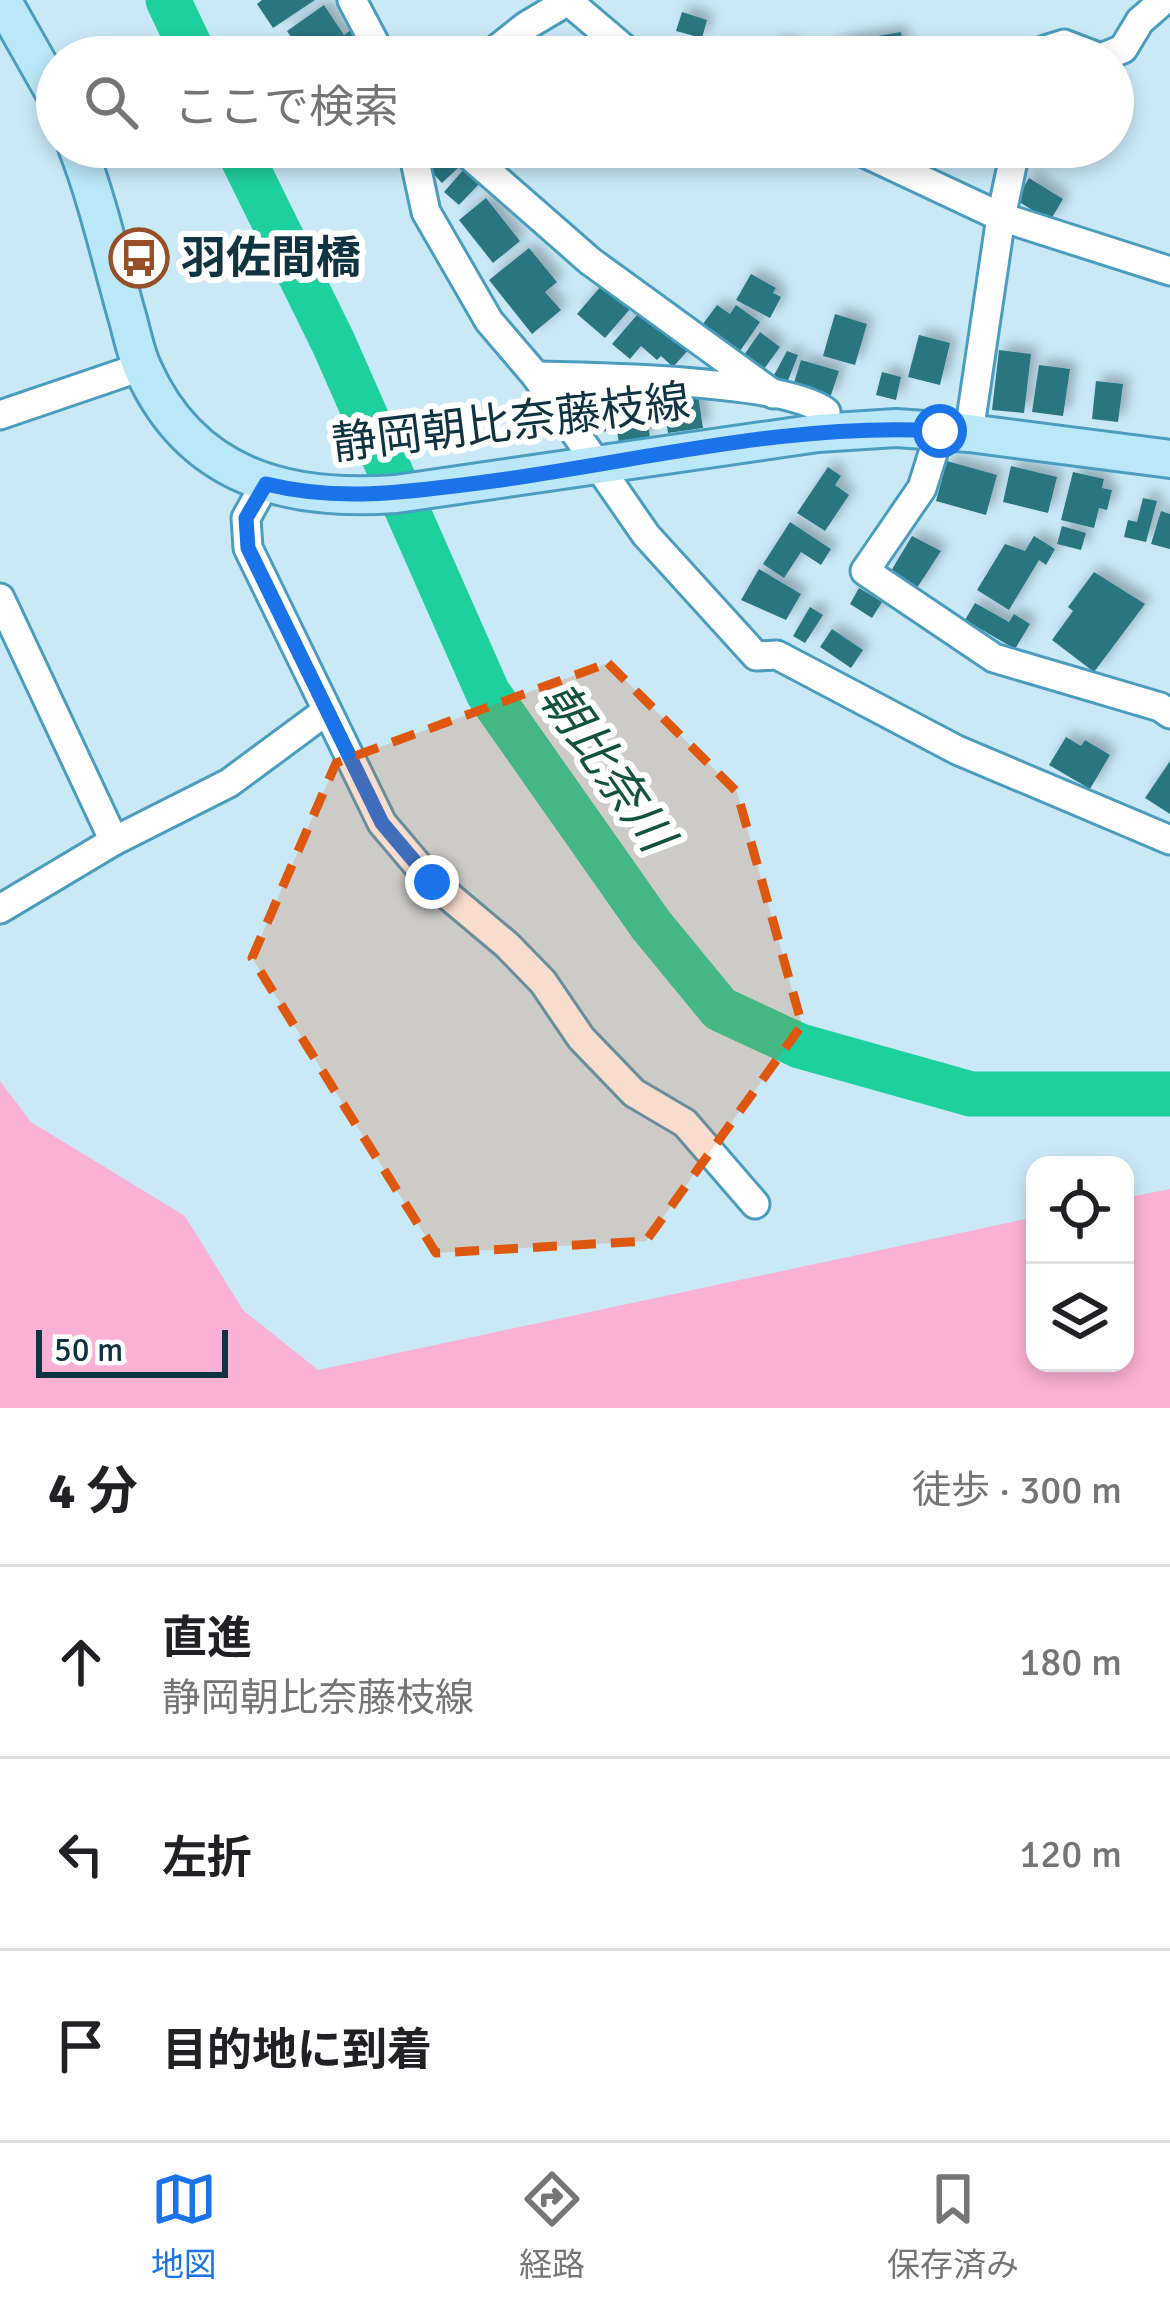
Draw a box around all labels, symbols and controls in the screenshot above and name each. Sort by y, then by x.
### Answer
search box [36,36,1134,168]
icon: search [78,69,144,135]
text: ここで検索 [174,80,399,135]
bus stop icon: 羽佐間橋 [108,227,170,289]
place label: 羽佐間橋 [181,231,361,286]
street label: 静岡朝比奈藤枝線 [329,374,693,472]
route start [913,404,967,458]
water label: 朝比奈川 [527,671,688,867]
route end [405,855,459,909]
map controls [1026,1156,1134,1372]
button: locate [1026,1156,1134,1264]
button: layers [1026,1264,1134,1372]
scale bar [36,1324,228,1377]
text: 50 m [54,1330,123,1371]
text: 4 分 [48,1460,138,1523]
text: 徒歩 · 300 m [912,1466,1122,1514]
text: 直進 [162,1611,252,1666]
icon: ahead [48,1629,114,1695]
text: 180 m [1019,1638,1122,1686]
text: 静岡朝比奈藤枝線 [162,1674,474,1722]
icon: left [48,1821,114,1887]
text: 120 m [1019,1830,1122,1878]
text: 左折 [162,1831,252,1886]
icon: arrive [48,2013,114,2079]
text: 目的地に到着 [162,2023,432,2078]
tab: 地図 [151,2166,217,2286]
tab: 経路 [519,2166,585,2286]
tab: 保存済み [887,2166,1019,2286]

